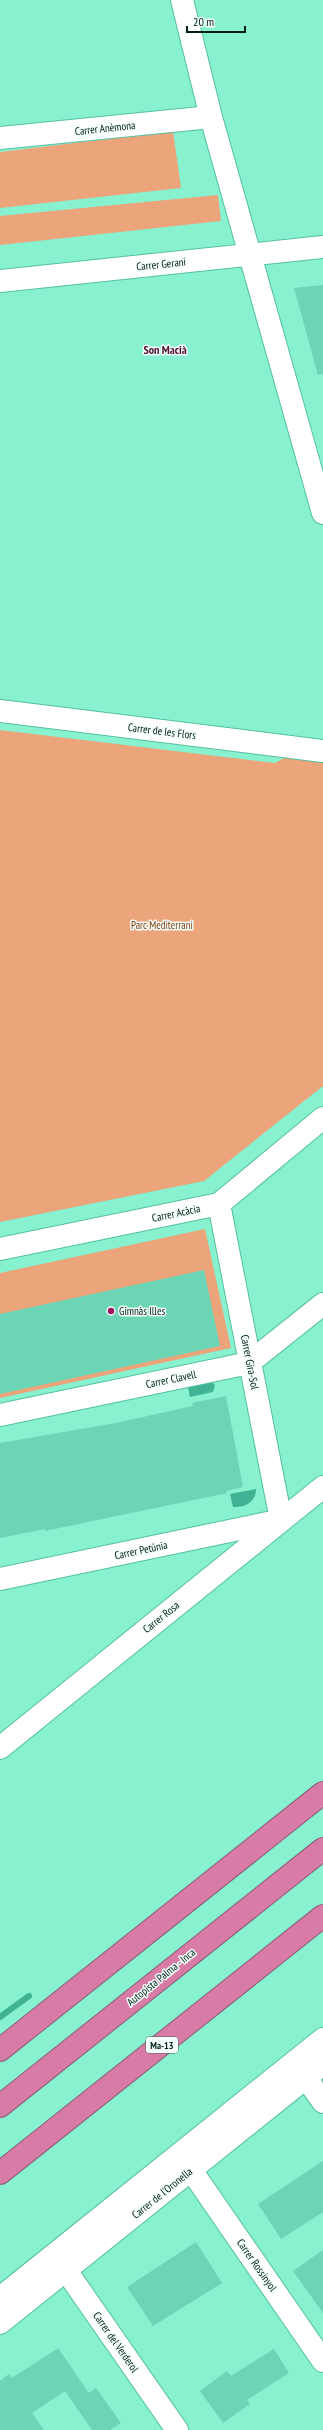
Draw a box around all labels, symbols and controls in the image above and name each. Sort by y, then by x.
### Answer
scale bar [187,8,245,34]
text: 20 m [193,14,214,29]
street label: Carrer Anèmona [74,118,136,138]
street label: Carrer Gerani [136,254,186,274]
district label: Son Macià [143,342,187,357]
street label: Carrer de les Flors [127,720,197,742]
park label: Parc Mediterrani [131,918,193,932]
street label: Carrer Acàcia [151,1201,201,1225]
place label: Gimnàs Illes [119,1304,165,1318]
marker: Gimnàs Illes [106,1306,116,1316]
street label: Carrer Gira-Sol [238,1333,262,1391]
street label: Carrer Clavell [145,1367,198,1391]
street label: Carrer Petúnia [113,1538,169,1562]
street label: Carrer Rosa [140,1598,182,1636]
street label: Autopista Palma - Inca [124,1945,198,2009]
road number: Ma-13 [146,2037,178,2053]
street label: Carrer de l'Oronella [129,2164,195,2222]
street label: Carrer Rossinyol [234,2236,280,2294]
street label: Carrer del Verderol [90,2309,142,2375]

